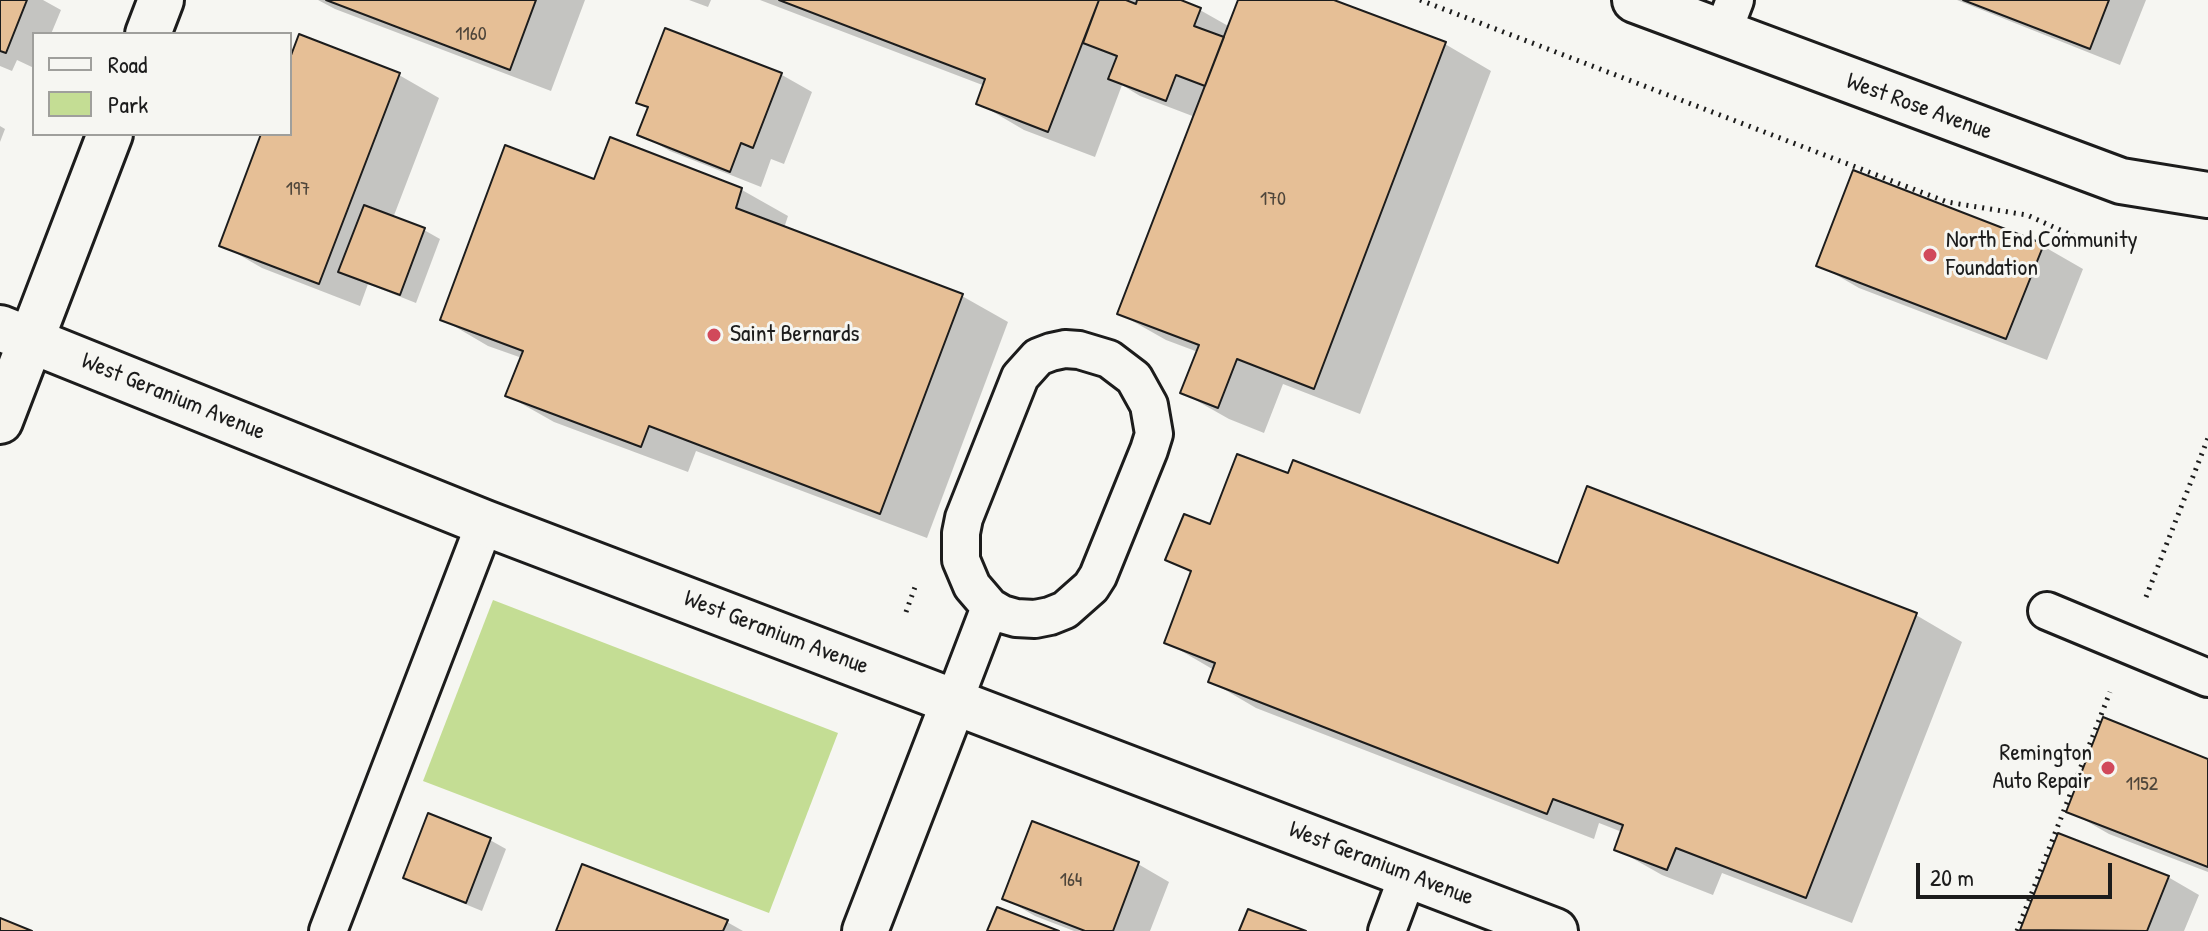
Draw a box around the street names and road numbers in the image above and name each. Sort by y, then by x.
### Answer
street label: West Rose Avenue [1842,67,1996,147]
street label: West Geranium Avenue [77,347,269,447]
street label: West Geranium Avenue [680,585,872,681]
street label: West Geranium Avenue [1285,816,1477,912]

